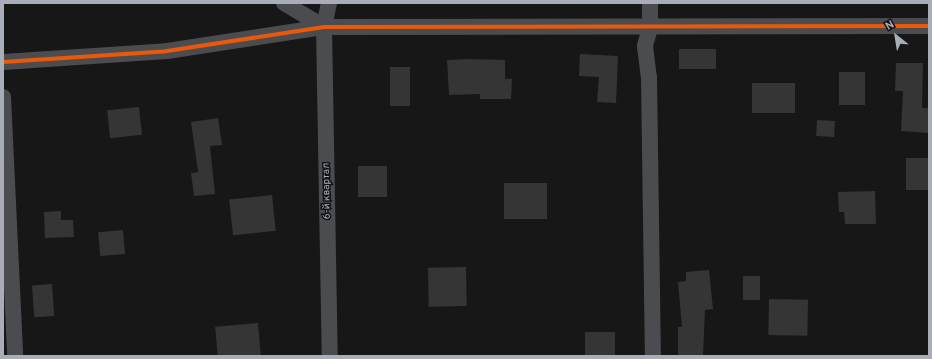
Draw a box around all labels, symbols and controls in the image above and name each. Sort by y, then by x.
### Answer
north arrow [876,16,916,56]
text: N [883,18,897,34]
street label: 6-й квартал [321,163,333,219]

